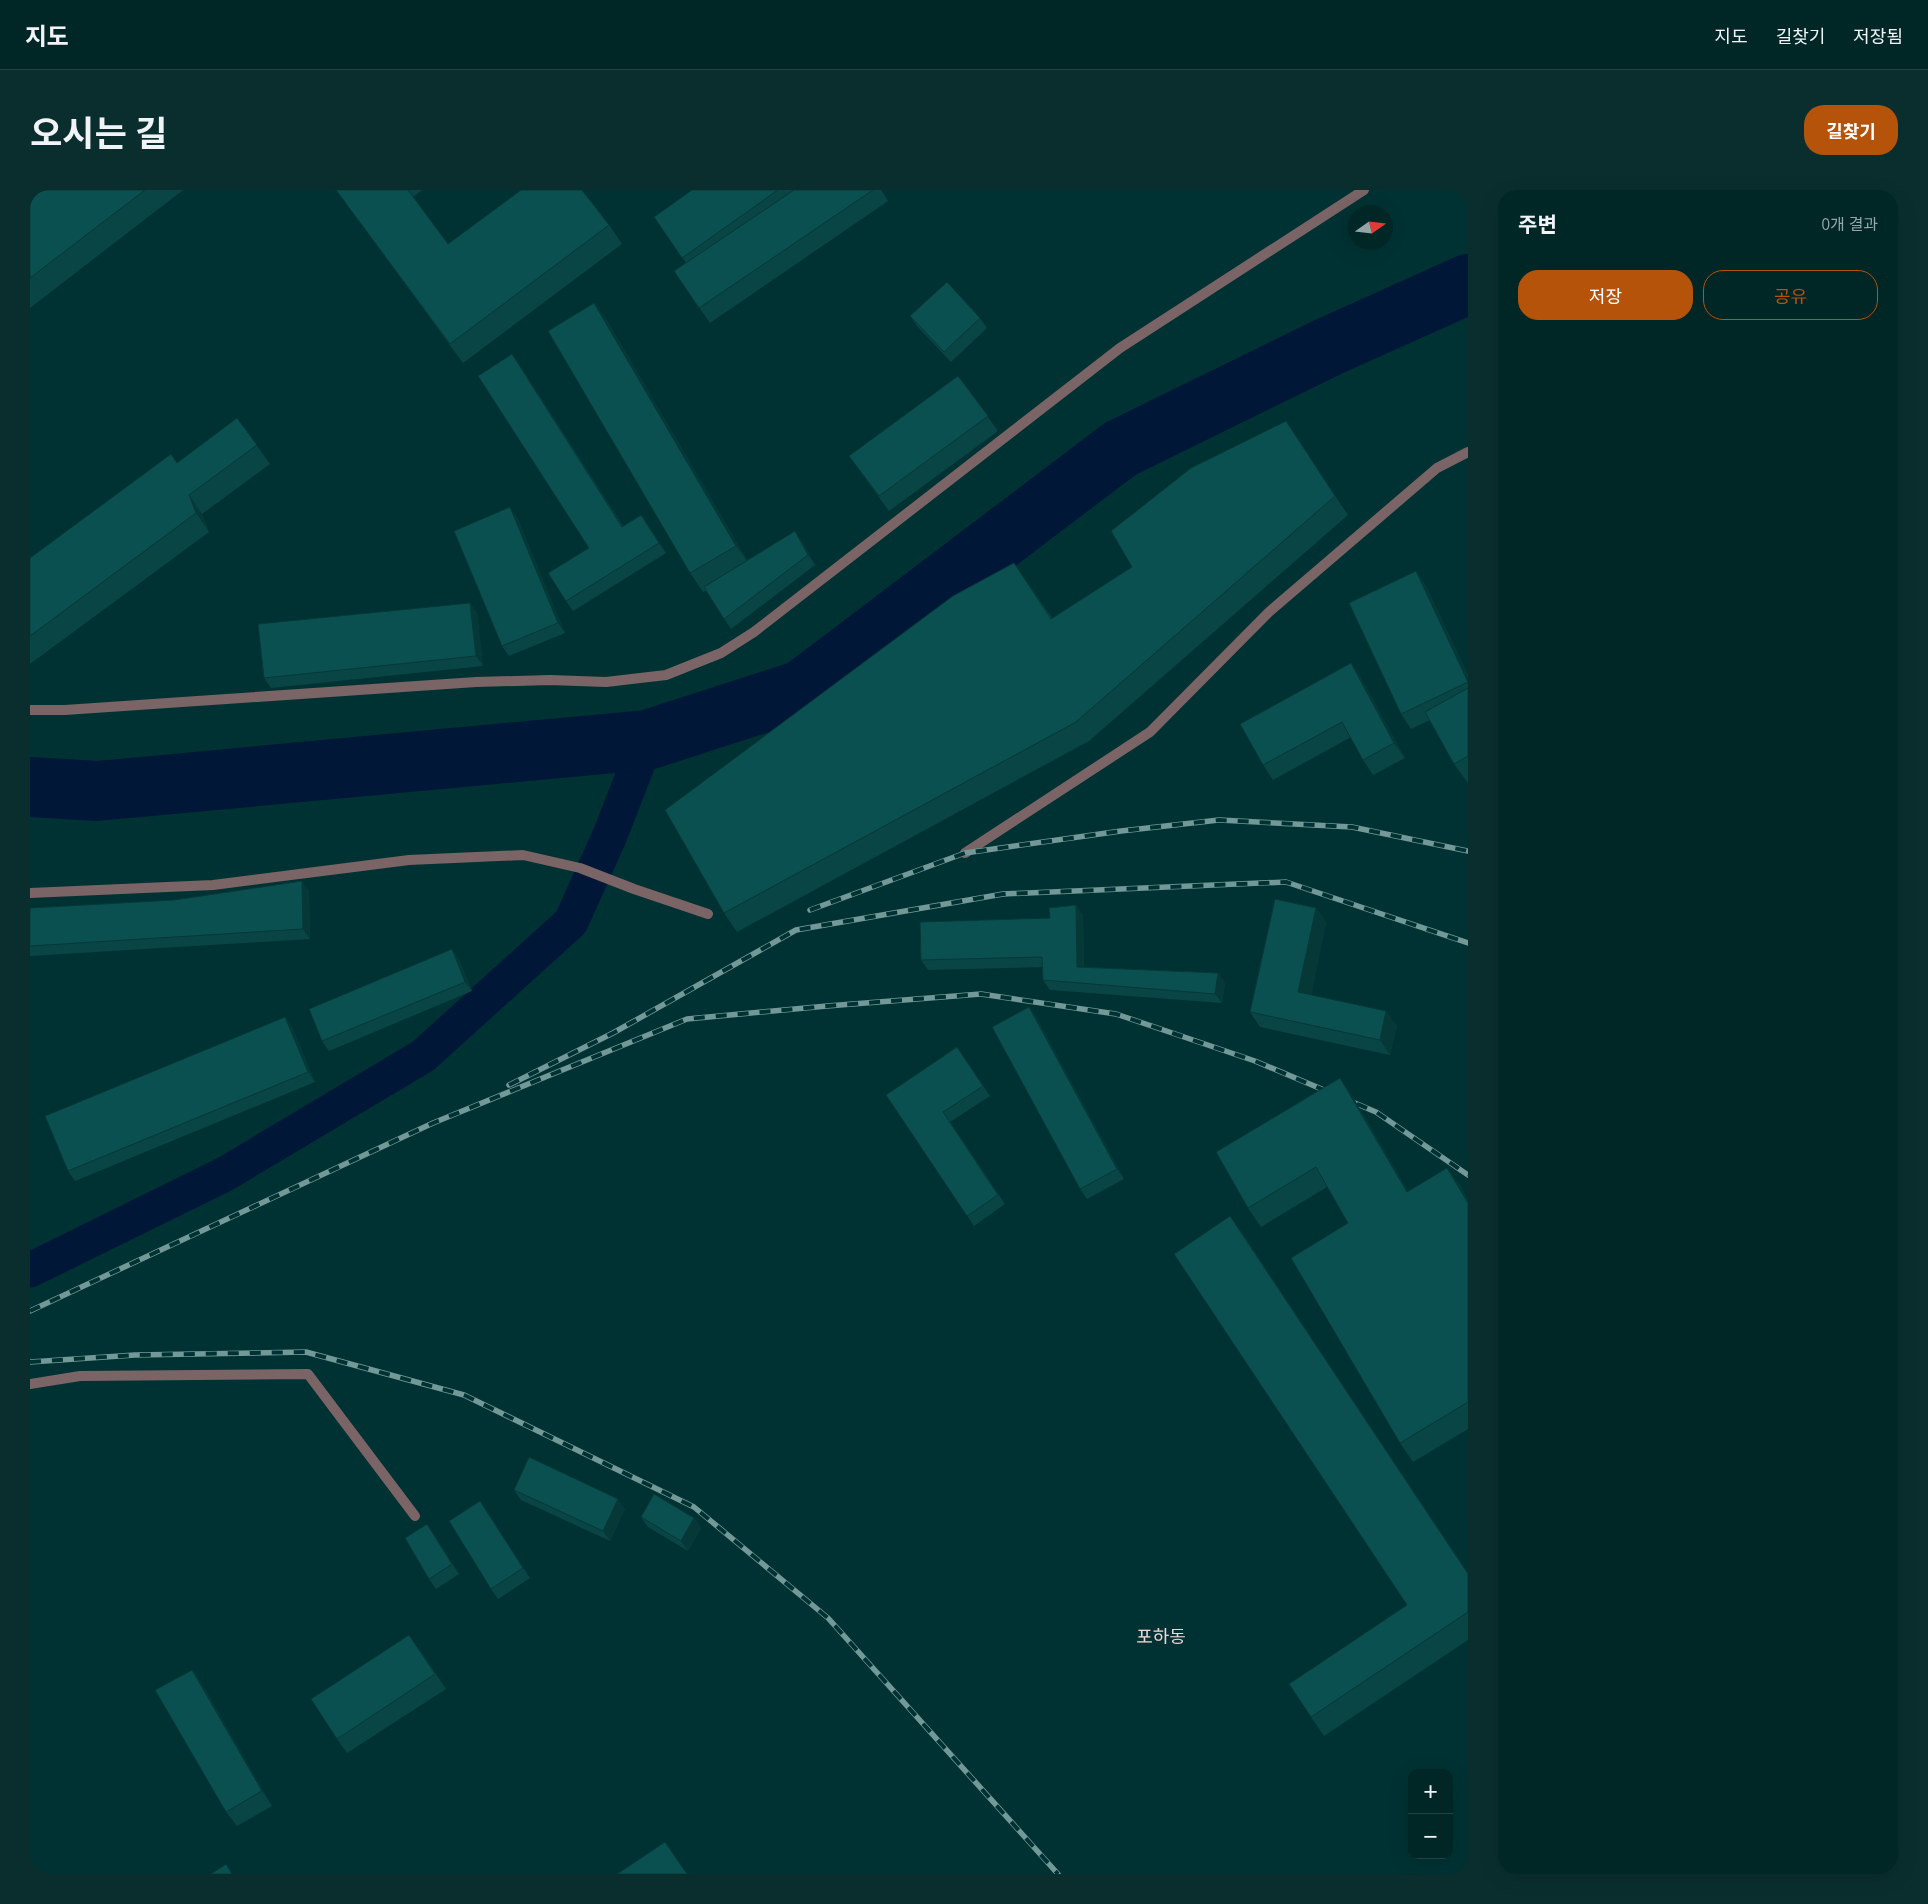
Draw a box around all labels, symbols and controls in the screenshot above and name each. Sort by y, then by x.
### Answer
text: 지도 [25,23,69,50]
text: 지도 [1715,26,1748,46]
text: 길찾기 [1776,26,1825,46]
text: 저장됨 [1853,26,1903,46]
button: 길찾기 [1804,105,1898,155]
text: 오시는 길 [30,113,167,153]
north arrow [1348,205,1393,250]
text: 주변 [1518,212,1557,236]
text: 0개 결과 [1821,215,1878,233]
button: 저장 [1518,270,1693,320]
button: 공유 [1703,270,1878,320]
district label: 포하동 [1136,1626,1186,1646]
map controls [1408,1769,1453,1859]
button: + [1408,1769,1453,1814]
button: − [1408,1814,1453,1859]

